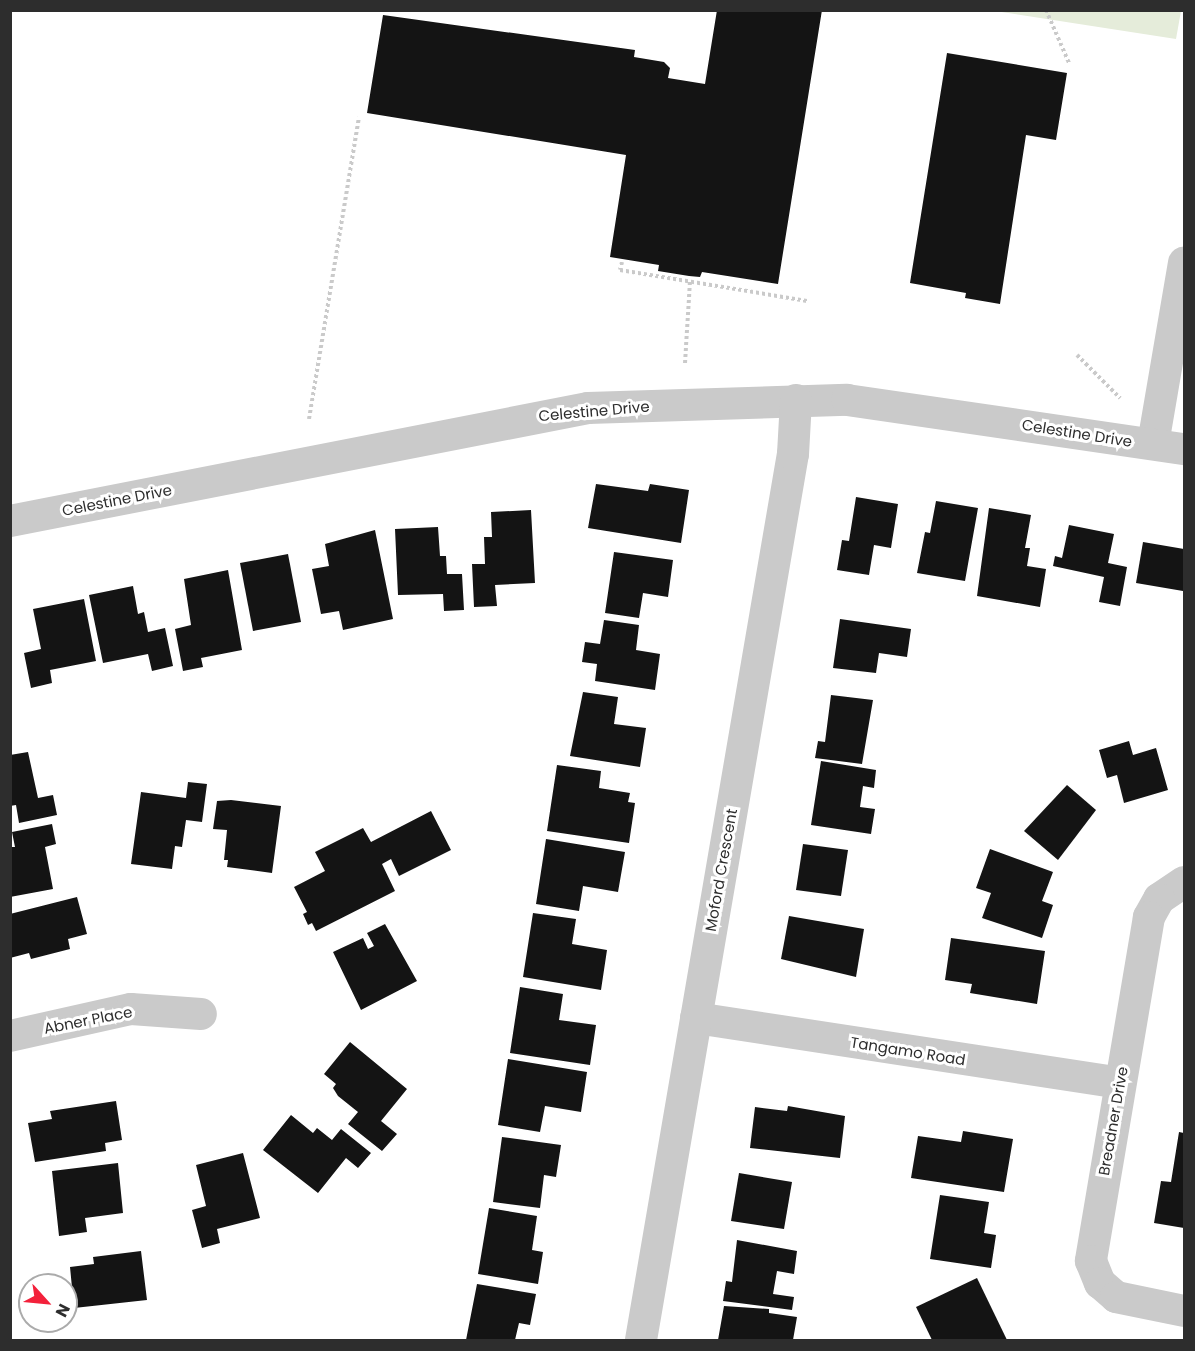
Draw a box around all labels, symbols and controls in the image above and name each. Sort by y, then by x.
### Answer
street label: Celestine Drive [538,397,650,425]
street label: Celestine Drive [1021,415,1133,451]
street label: Celestine Drive [61,481,173,519]
street label: Moford Crescent [701,807,741,933]
street label: Abner Place [42,1003,134,1037]
street label: Tangamo Road [849,1033,967,1069]
street label: Breadner Drive [1095,1065,1131,1177]
north arrow [18,1273,78,1333]
text: N [50,1300,76,1321]

